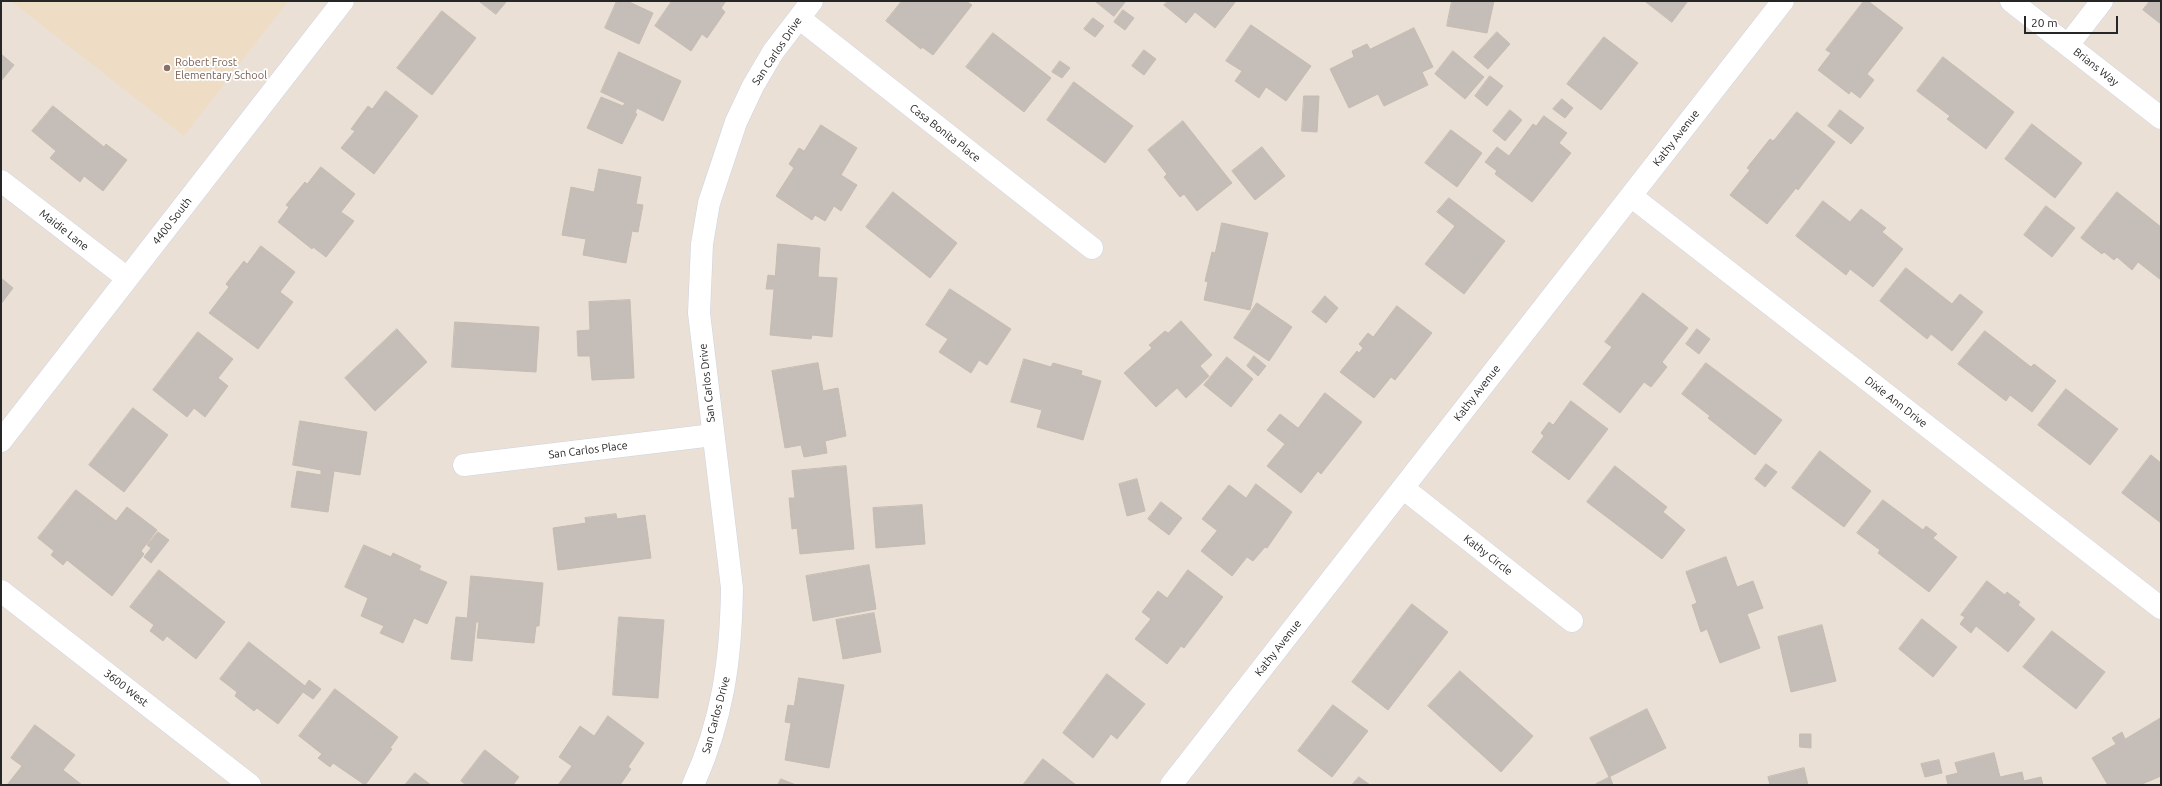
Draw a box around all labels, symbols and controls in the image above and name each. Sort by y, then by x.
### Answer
scale bar [2026,8,2120,34]
street label: San Carlos Drive [749,14,805,88]
text: 20 m [2031,16,2058,29]
street label: Brians Way [2071,45,2121,89]
place label: Robert Frost Elementary School [175,55,267,81]
marker: Robert Frost Elementary School [162,63,172,73]
street label: Casa Bonita Place [907,101,983,165]
street label: Kathy Avenue [1650,107,1702,169]
street label: 4400 South [149,195,195,247]
street label: Maidie Lane [37,207,91,253]
street label: San Carlos Drive [696,343,718,423]
street label: Kathy Avenue [1451,362,1503,424]
street label: Dixie Ann Drive [1862,374,1930,430]
street label: San Carlos Place [548,439,628,461]
street label: Kathy Circle [1461,532,1515,578]
street label: Kathy Avenue [1252,617,1304,679]
street label: 3600 West [101,667,151,709]
street label: San Carlos Drive [699,675,733,755]

